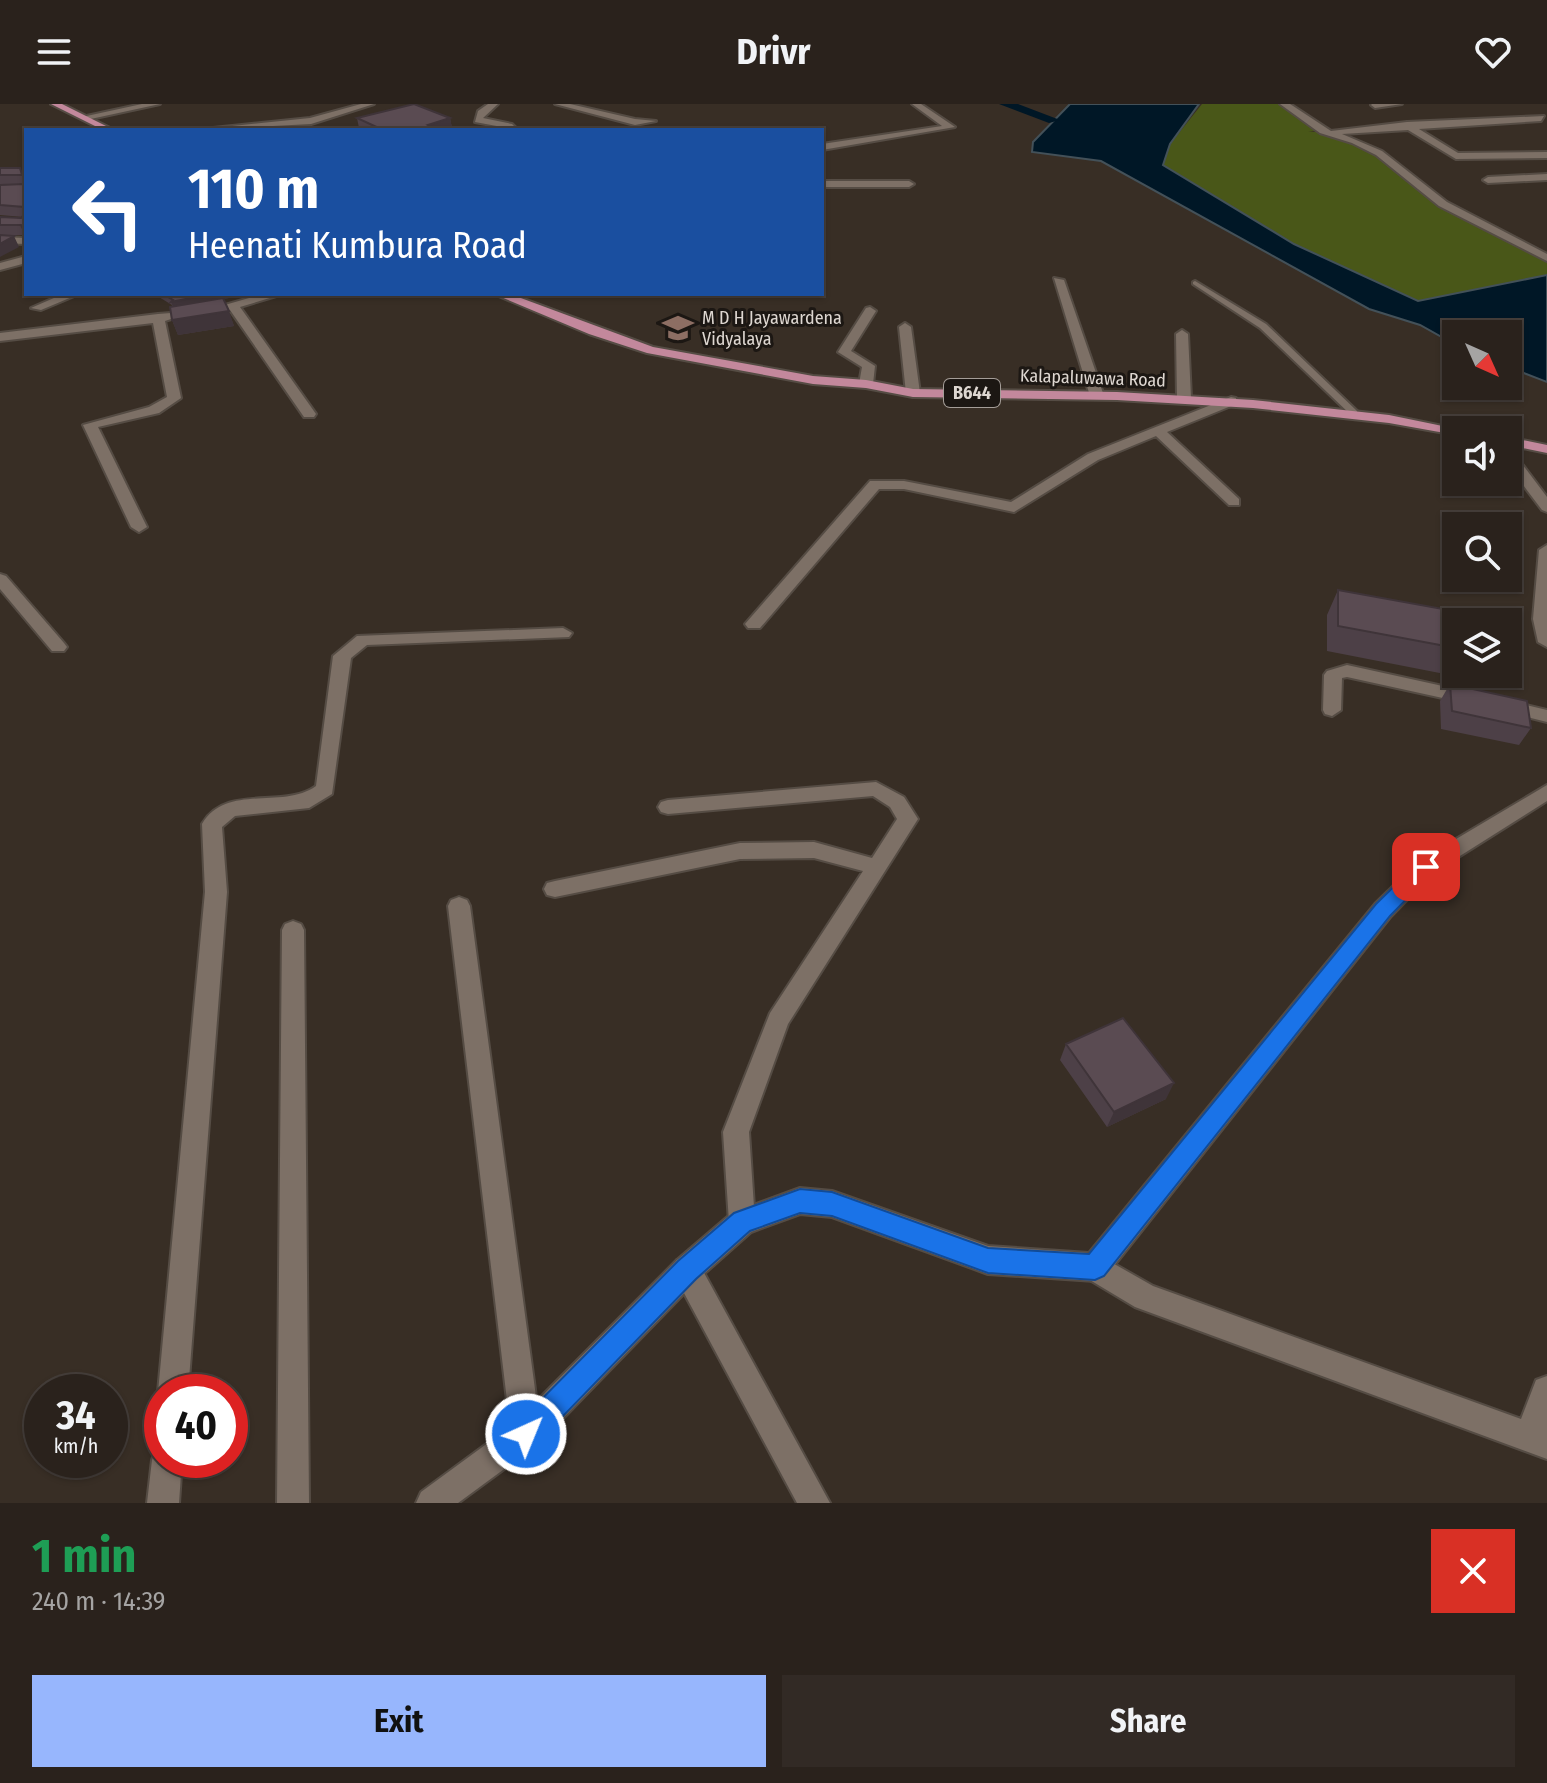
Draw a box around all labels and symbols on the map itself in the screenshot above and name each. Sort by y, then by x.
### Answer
place label: M D H Jayawardena Vidyalaya [702,307,842,350]
school or university icon: M D H Jayawardena Vidyalaya [661,311,695,345]
north arrow [1442,320,1522,400]
street label: Kalapaluwawa Road [1020,364,1166,392]
road number: B644 [944,379,1000,407]
pin [1392,833,1460,901]
speed limit sign: 40 [144,1374,248,1478]
position arrow [484,1392,568,1476]

